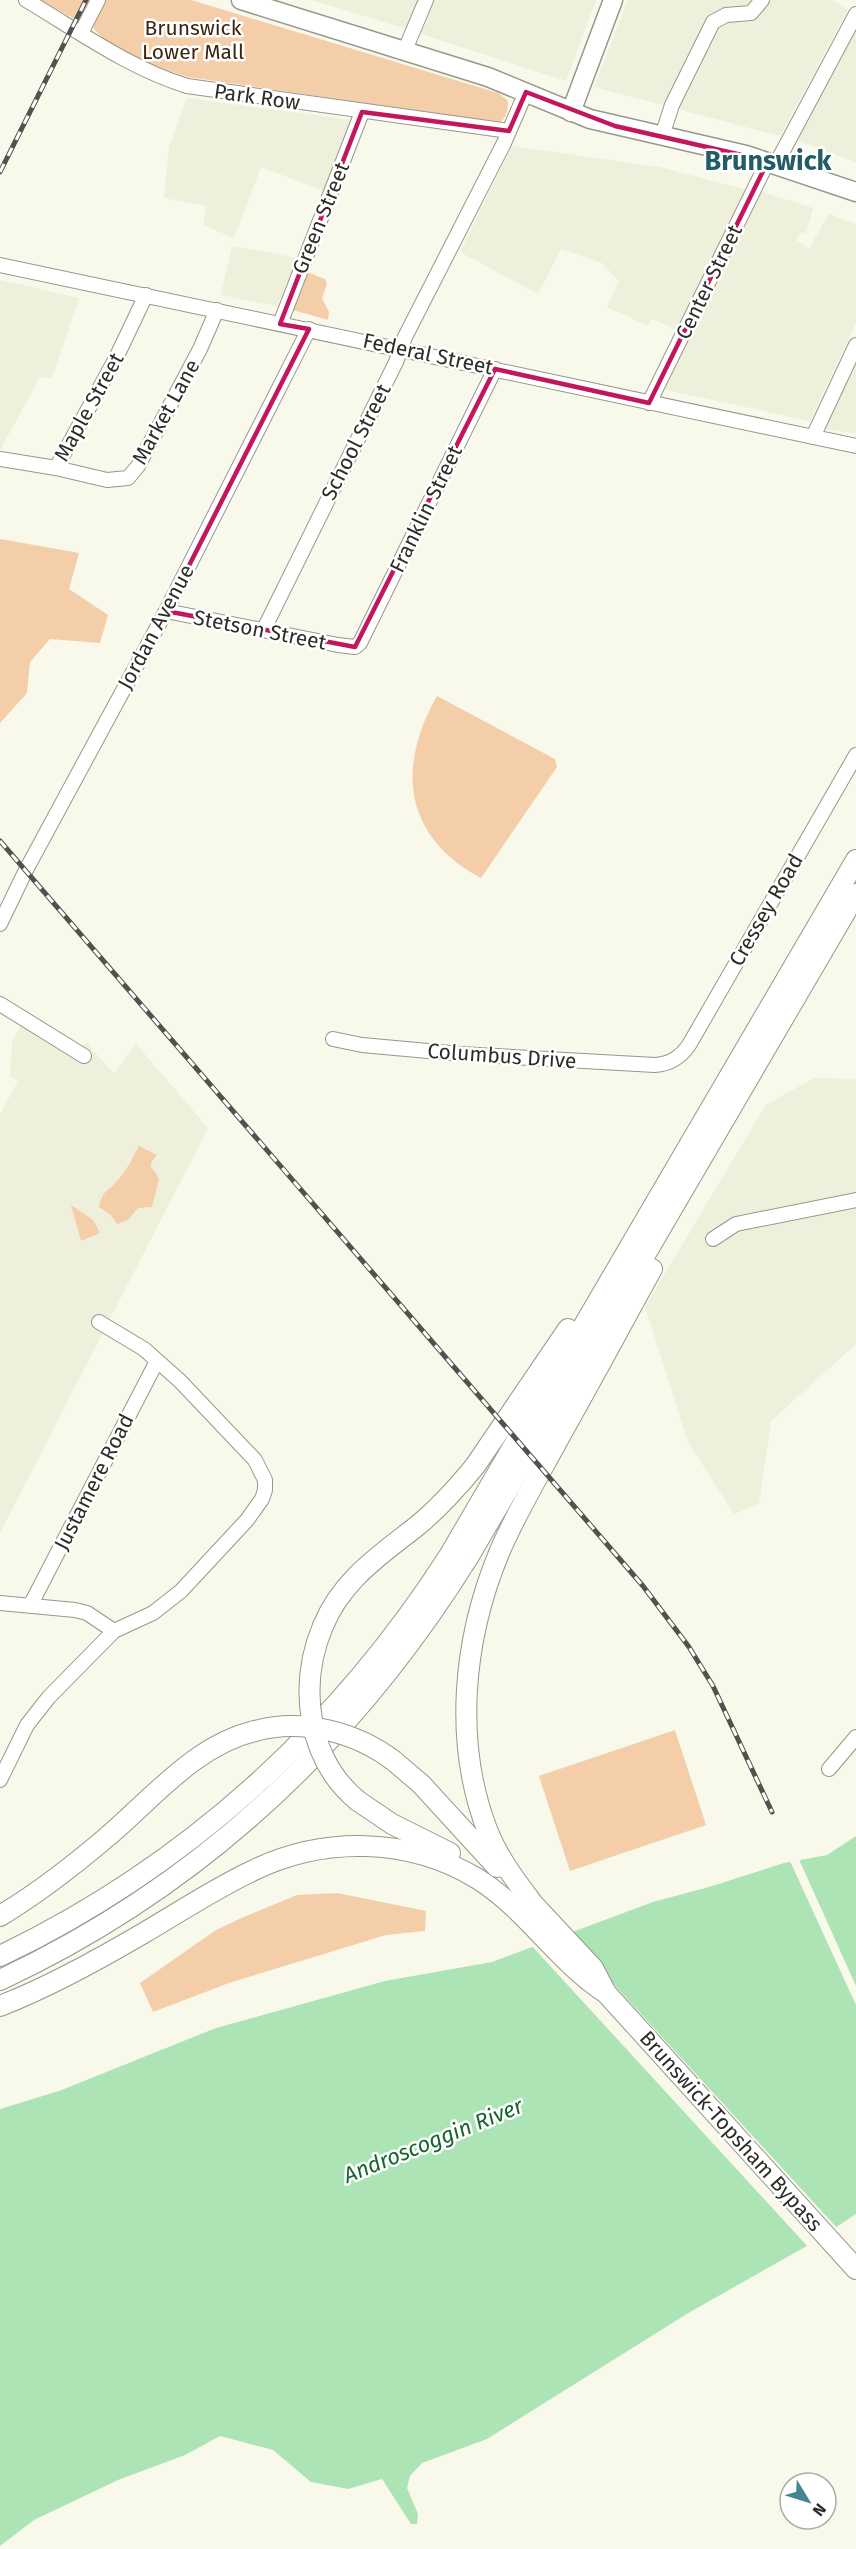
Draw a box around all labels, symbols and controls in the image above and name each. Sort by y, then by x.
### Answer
park label: Brunswick Lower Mall [142,15,244,65]
street label: Park Row [212,78,302,116]
district label: Brunswick [705,145,833,177]
street label: Green Street [287,158,355,278]
street label: Center Street [670,220,748,344]
street label: Federal Street [361,328,496,381]
street label: Maple Street [48,348,130,466]
street label: Market Lane [126,355,206,469]
street label: School Street [316,379,397,504]
street label: Franklin Street [384,441,468,577]
street label: Jordan Avenue [112,560,200,694]
street label: Stetson Street [191,604,329,656]
street label: Cressey Road [723,849,809,971]
street label: Columbus Drive [427,1038,577,1074]
street label: Justamere Road [48,1409,140,1555]
street label: Brunswick-Topsham Bypass [634,2025,828,2237]
water label: Androscoggin River [339,2092,527,2189]
north arrow [778,2471,838,2531]
text: N [809,2500,830,2520]

